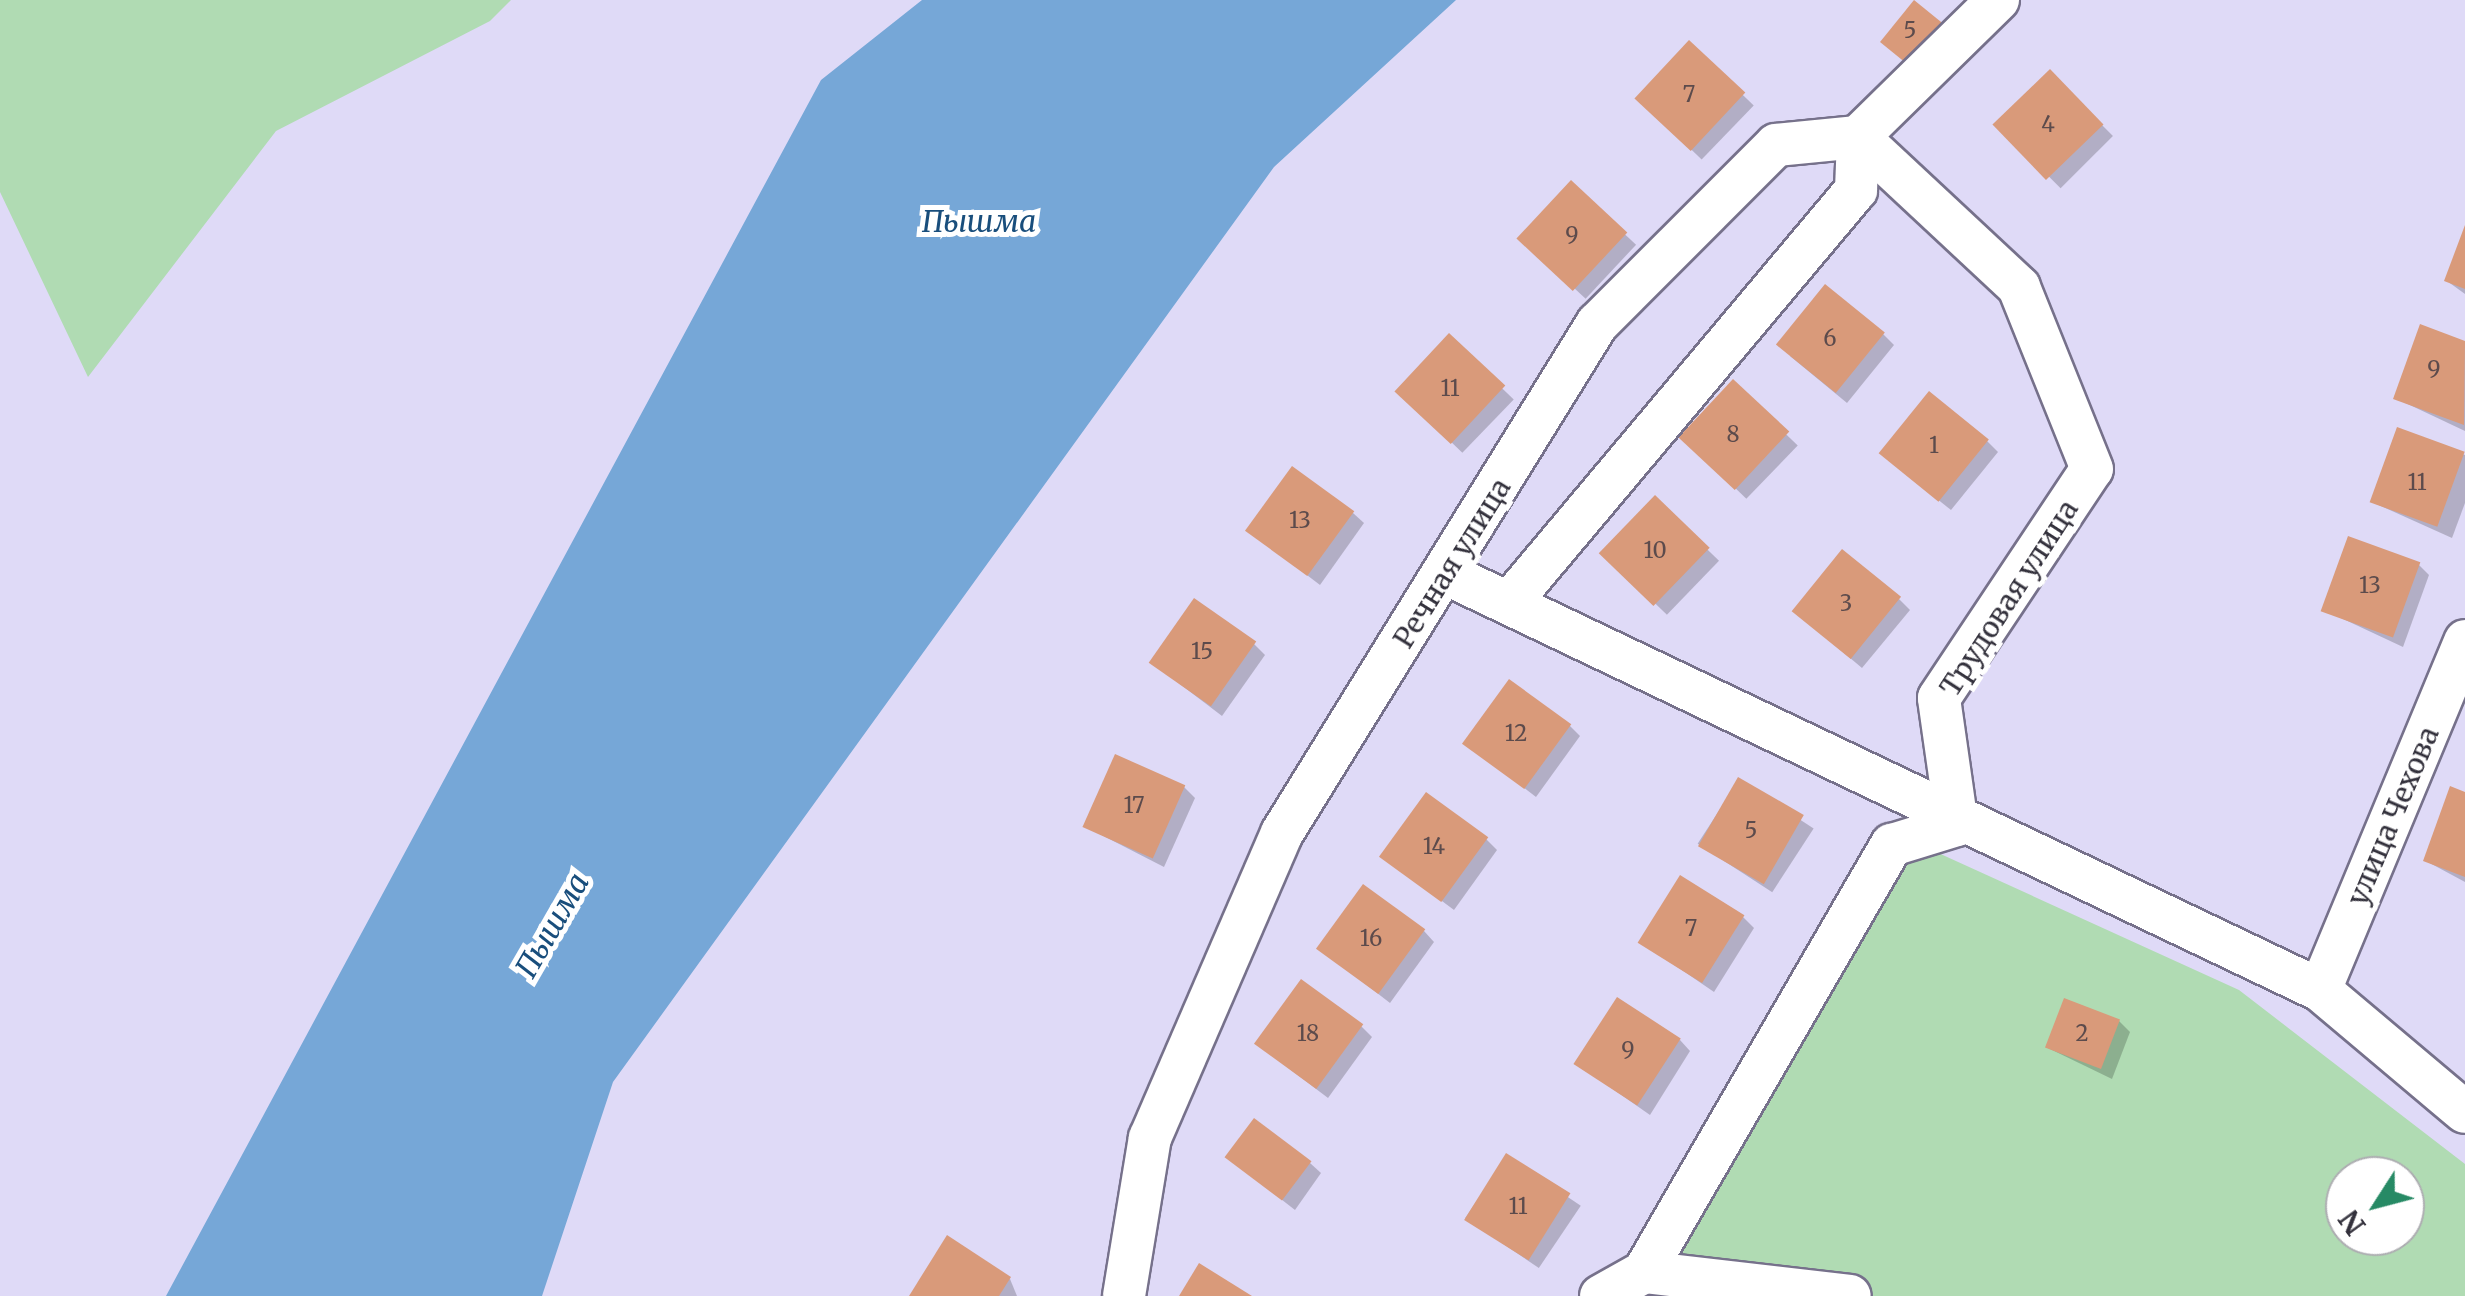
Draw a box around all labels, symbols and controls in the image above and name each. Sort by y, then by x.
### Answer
house number: 5 [1904,18,1916,44]
house number: 7 [1683,82,1695,108]
house number: 4 [2041,112,2055,138]
water label: Пышма [922,203,1036,239]
house number: 9 [1565,223,1579,249]
house number: 6 [1823,326,1837,352]
house number: 9 [2427,357,2441,383]
house number: 11 [1440,376,1460,402]
house number: 8 [1726,422,1740,448]
house number: 1 [1929,433,1939,459]
house number: 11 [2407,470,2427,496]
street label: Речная улица [1386,472,1518,654]
street label: Трудовая улица [1933,494,2085,702]
house number: 13 [1289,508,1311,534]
house number: 10 [1643,538,1667,564]
house number: 13 [2359,573,2381,599]
house number: 3 [1840,591,1852,617]
house number: 15 [1191,639,1213,665]
house number: 12 [1505,721,1527,747]
street label: улица Чехова [2340,722,2446,910]
house number: 17 [1123,793,1145,819]
house number: 5 [1745,818,1757,844]
house number: 14 [1423,834,1445,860]
water label: Пышма [508,866,596,984]
house number: 7 [1685,916,1697,942]
house number: 16 [1360,926,1382,952]
house number: 18 [1297,1021,1319,1047]
house number: 2 [2075,1021,2089,1047]
house number: 9 [1621,1038,1635,1064]
north arrow [2325,1156,2425,1256]
house number: 11 [1508,1194,1528,1220]
text: N [2331,1203,2373,1242]

